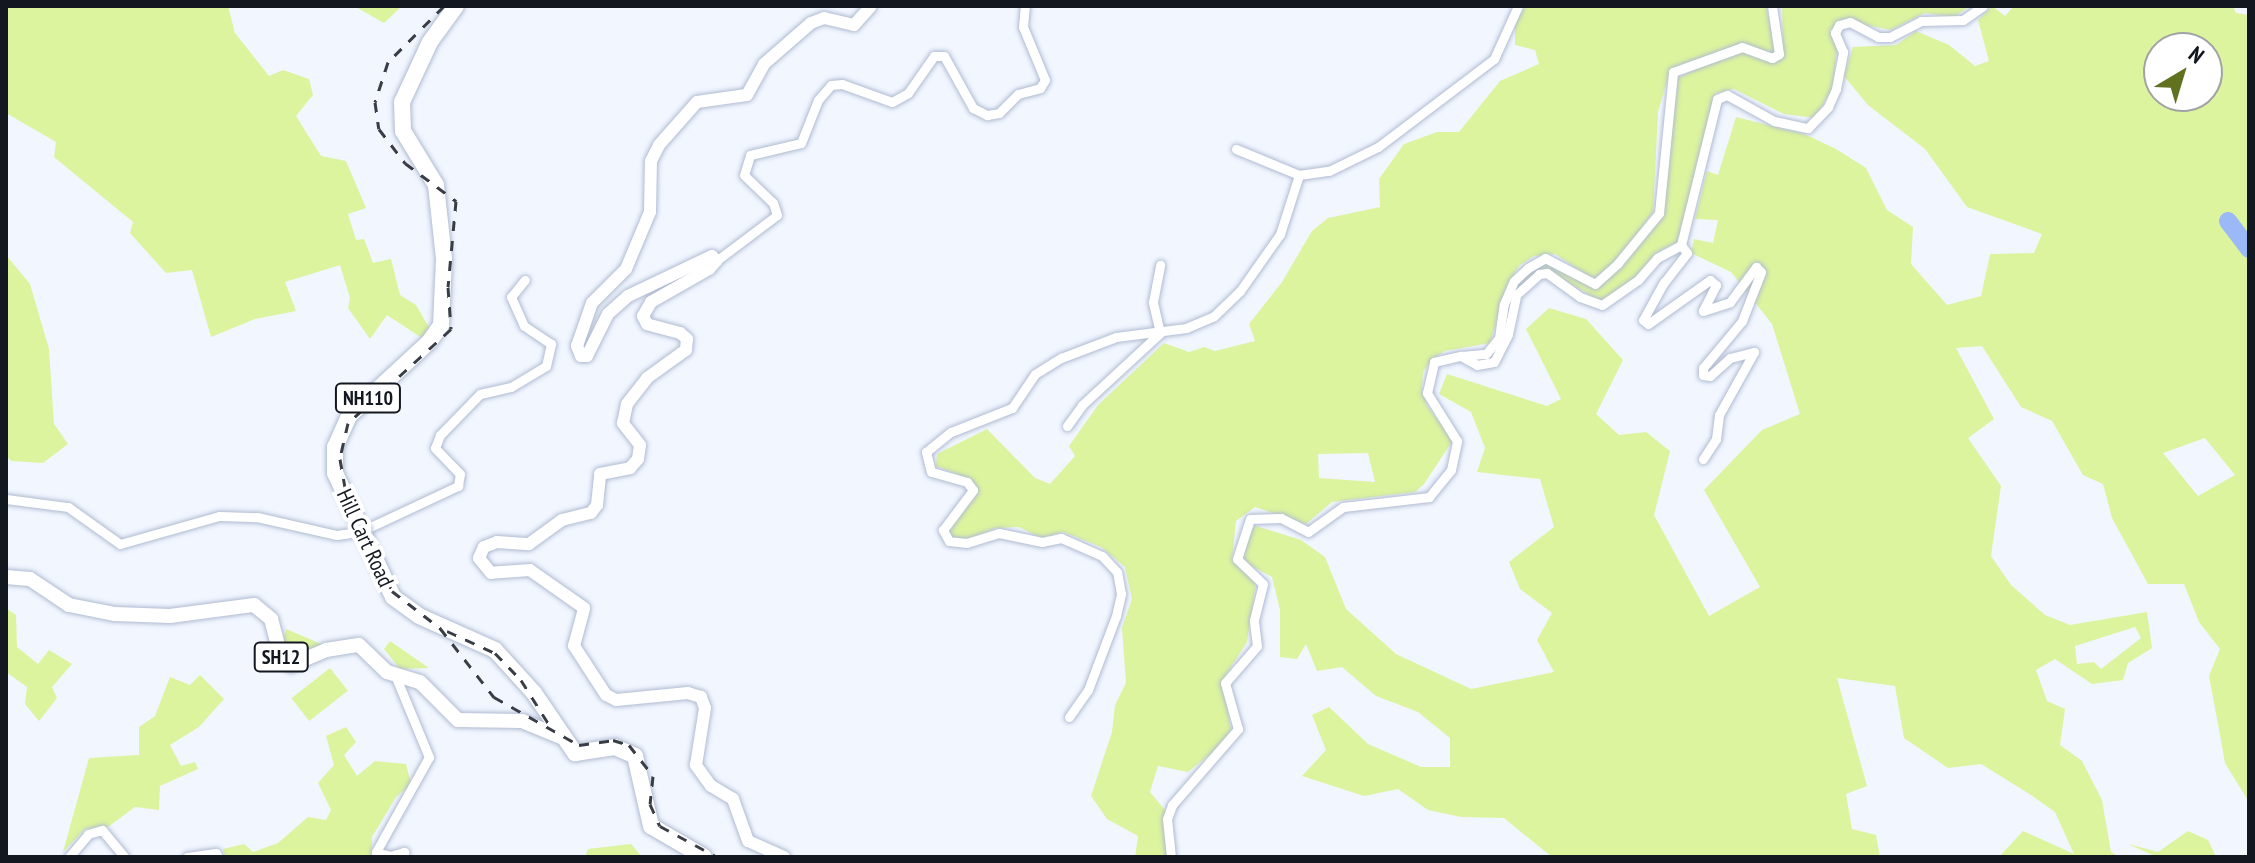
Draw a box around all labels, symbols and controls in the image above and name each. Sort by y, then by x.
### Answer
north arrow [2143,32,2223,112]
text: N [2183,40,2210,69]
road number: NH110 [334,382,402,414]
street label: Hill Cart Road [331,485,399,591]
road number: SH12 [253,641,309,673]

